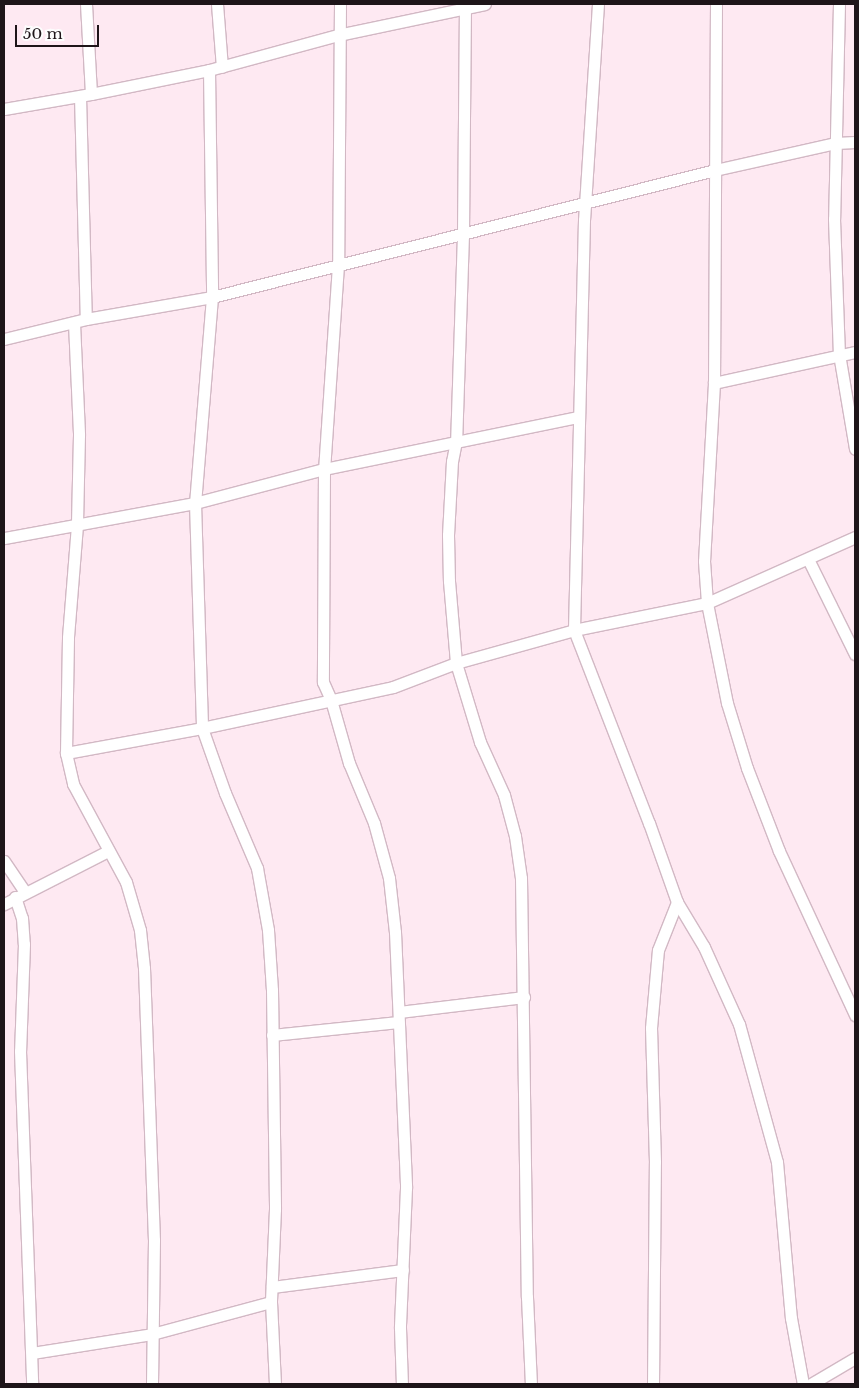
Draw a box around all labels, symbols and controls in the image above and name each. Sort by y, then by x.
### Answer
scale bar [18,15,101,47]
text: 50 m [23,24,63,43]

